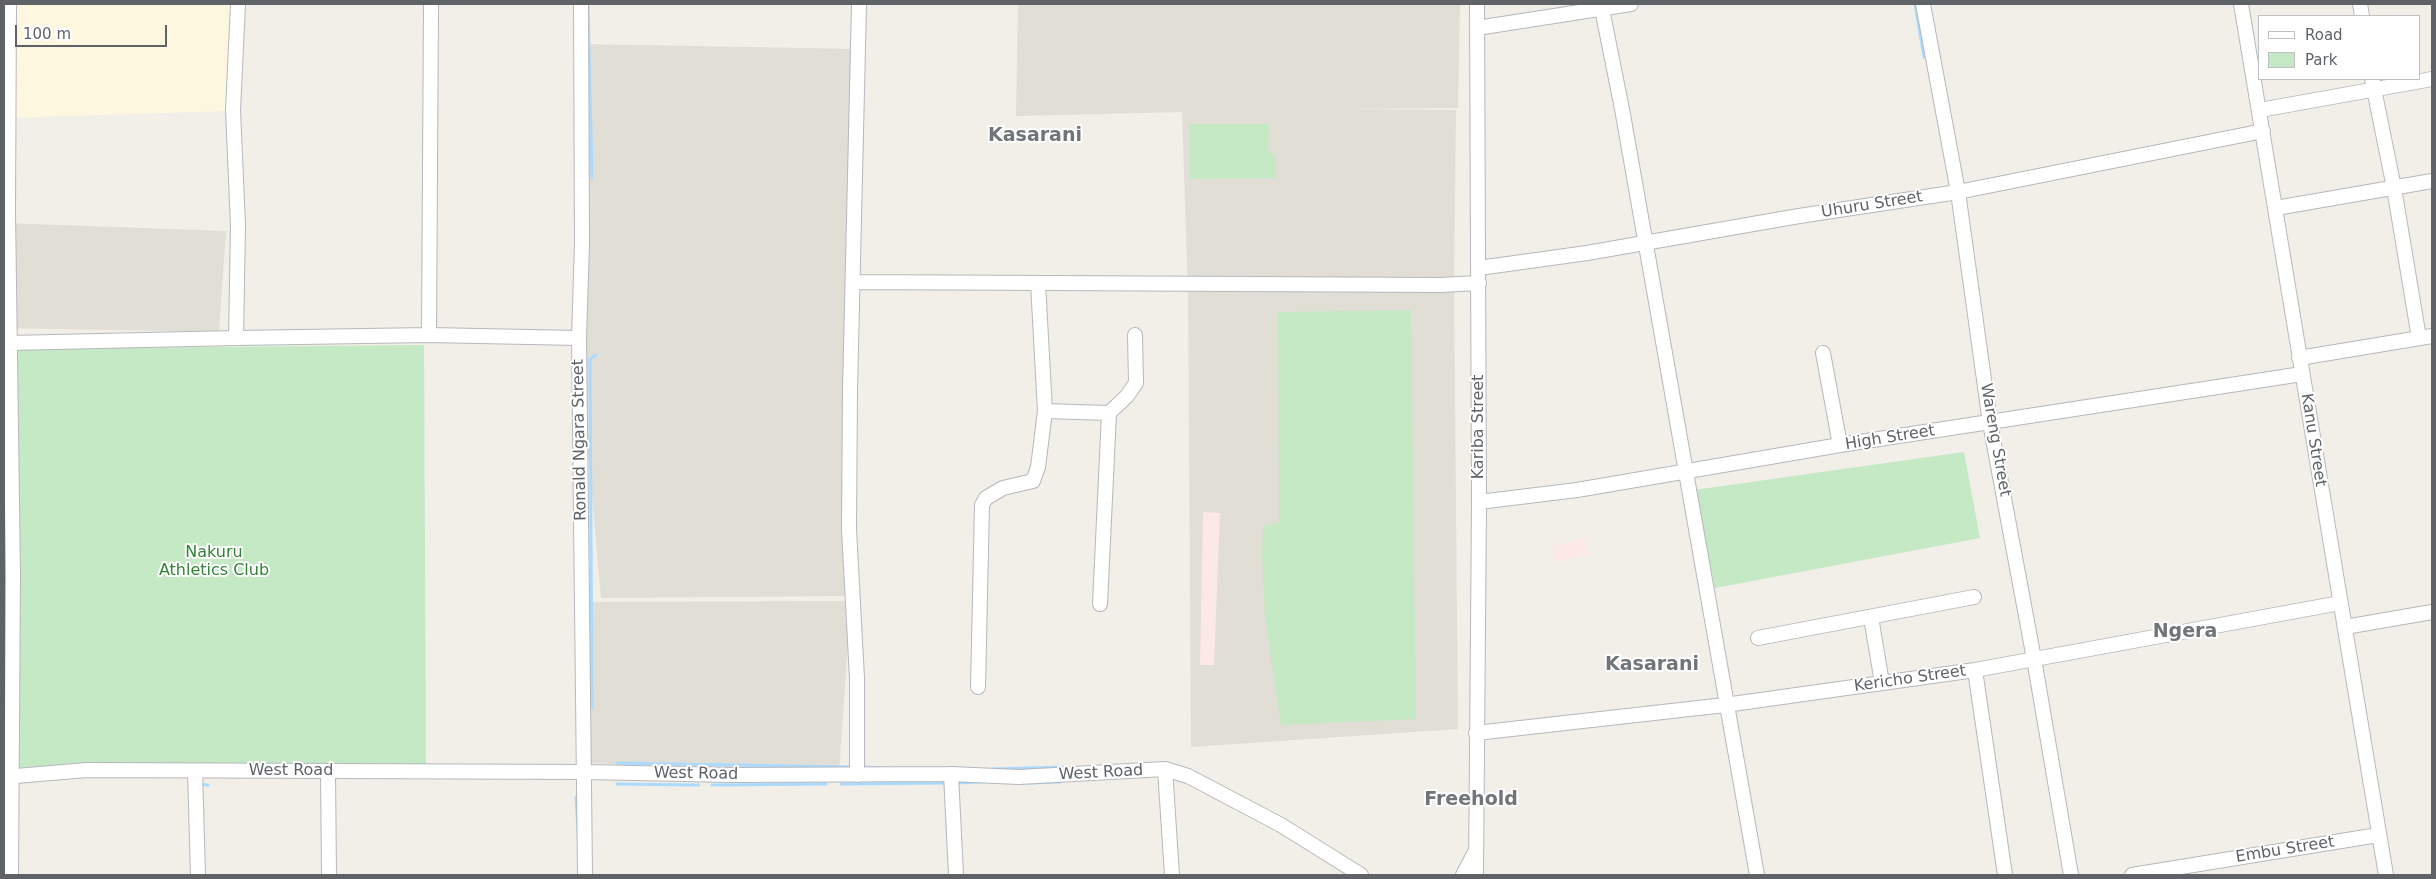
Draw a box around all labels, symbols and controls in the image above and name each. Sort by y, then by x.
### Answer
scale bar [18,15,170,47]
legend [2258,15,2421,80]
text: 100 m [23,25,71,43]
text: Road [2305,26,2343,44]
text: Park [2305,51,2337,69]
district label: Kasarani [988,125,1082,147]
street label: Uhuru Street [1820,188,1924,222]
street label: Ronald Ngara Street [569,359,591,521]
street label: Kariba Street [1469,375,1489,479]
street label: Wareng Street [1976,382,2014,498]
street label: Kanu Street [2296,392,2330,488]
street label: High Street [1844,421,1936,455]
park label: Nakuru Athletics Club [159,543,269,581]
district label: Ngera [2153,621,2217,643]
district label: Kasarani [1605,654,1699,676]
street label: Kericho Street [1853,662,1967,696]
street label: West Road [249,761,333,781]
street label: West Road [1058,761,1144,785]
street label: West Road [654,764,738,784]
district label: Freehold [1424,789,1518,811]
street label: Embu Street [2234,833,2336,867]

